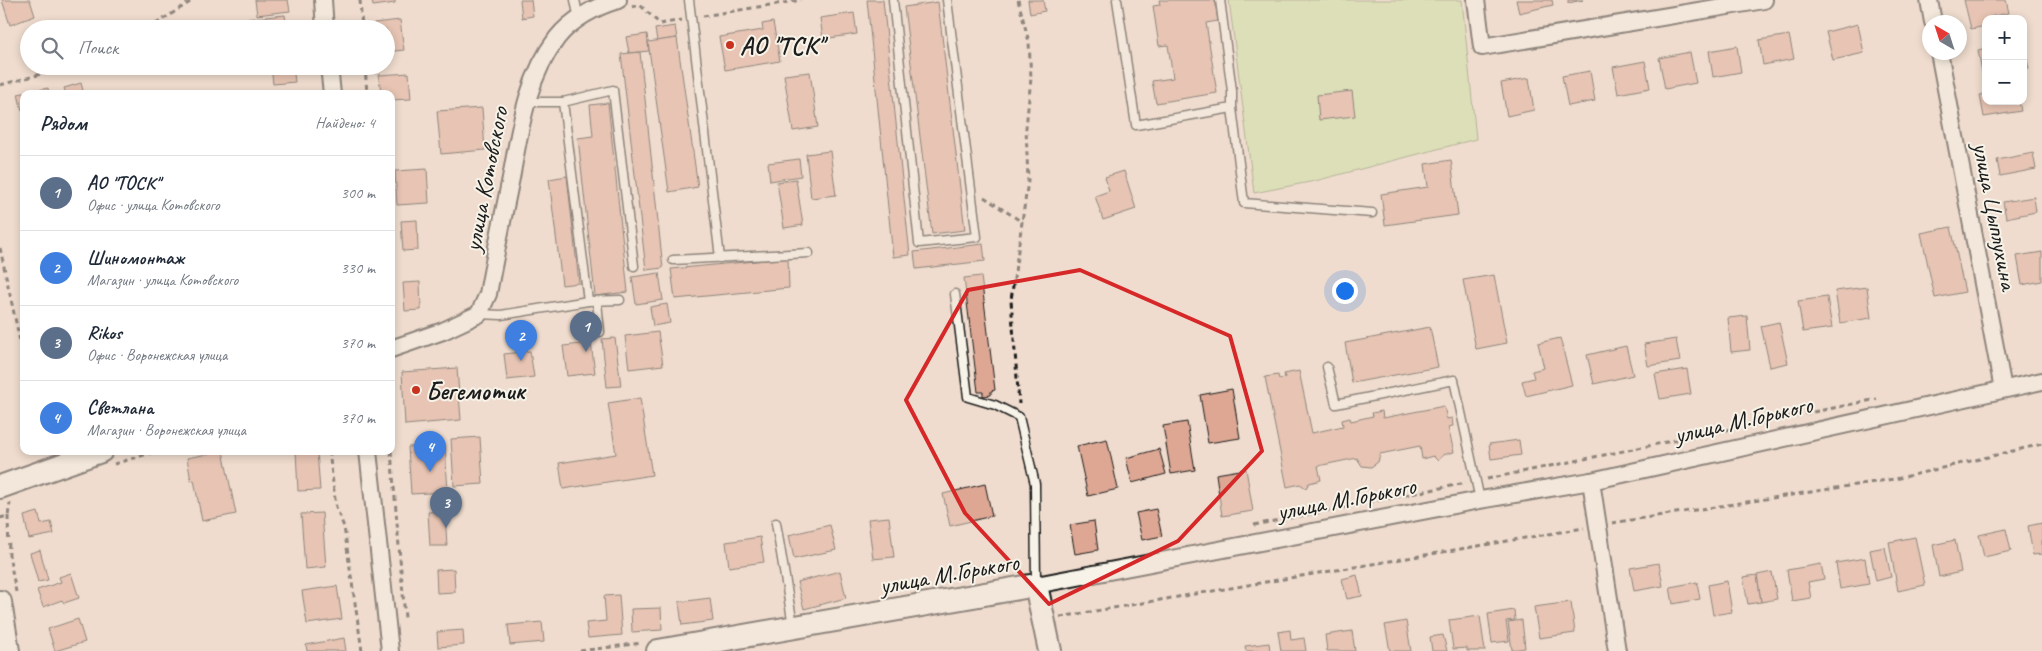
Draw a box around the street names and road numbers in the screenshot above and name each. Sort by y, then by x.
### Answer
street label: улица Котовского [456,103,516,256]
street label: улица Цыплухина [1965,138,2026,295]
street label: улица М.Горького [1669,388,1816,452]
street label: улица М.Горького [1272,470,1419,528]
street label: улица М.Горького [875,546,1022,602]

